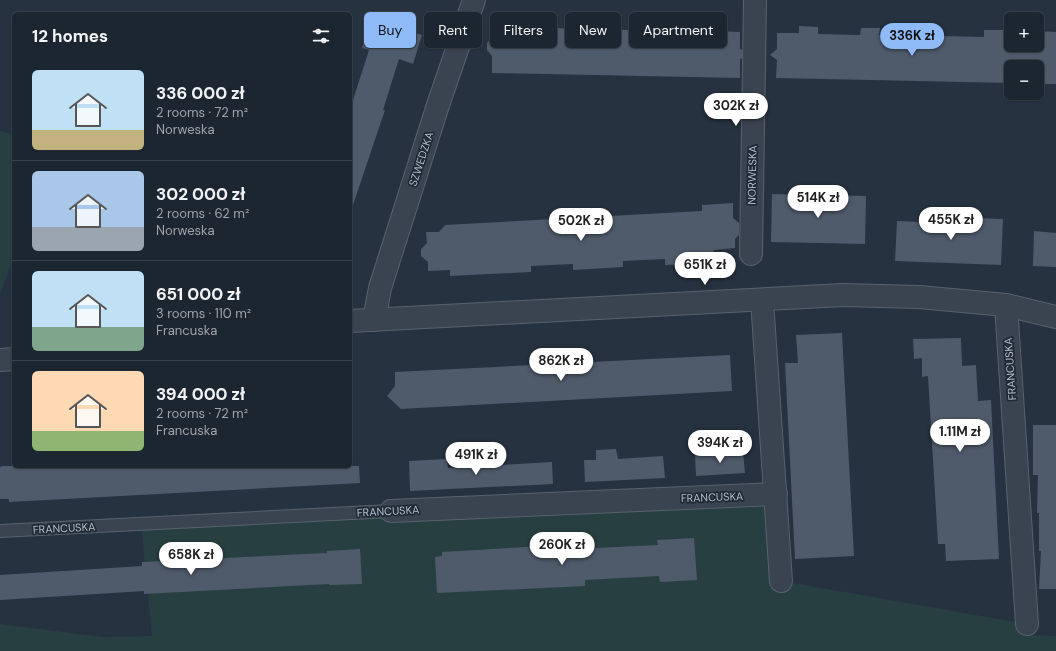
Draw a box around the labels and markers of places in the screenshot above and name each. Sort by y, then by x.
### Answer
pin: 336K zł [875,23,949,57]
pin: 302K zł [699,93,773,127]
pin: 514K zł [781,185,855,219]
pin: 455K zł [914,207,988,241]
pin: 502K zł [544,208,618,242]
pin: 651K zł [668,252,742,286]
pin: 862K zł [524,348,598,382]
pin: 1.11M zł [919,419,1001,453]
pin: 394K zł [683,430,757,464]
pin: 491K zł [439,442,513,476]
pin: 260K zł [525,532,599,566]
pin: 658K zł [154,542,228,576]

